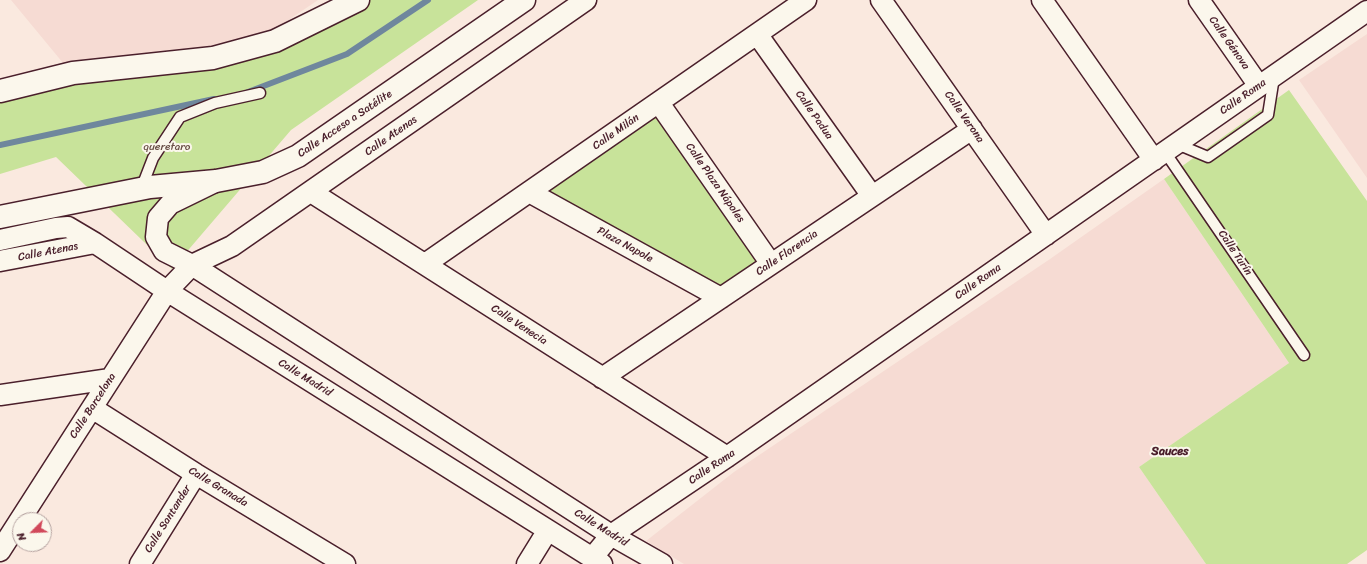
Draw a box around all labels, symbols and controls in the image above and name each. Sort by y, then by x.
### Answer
street label: Calle Génova [1206,14,1252,72]
street label: Calle Roma [1217,76,1269,118]
street label: Calle Acceso a Satélite [295,87,395,161]
street label: Calle Padua [792,88,836,142]
street label: Calle Verona [941,89,987,145]
street label: Calle Milán [590,111,642,153]
street label: Calle Atenas [362,113,420,159]
park label: queretaro [144,140,190,154]
street label: Calle Plaza Nápoles [683,141,747,225]
street label: Plaza Napole [595,224,655,266]
street label: Calle Florencia [753,227,821,279]
street label: Calle Turín [1215,228,1255,278]
street label: Calle Atenas [17,240,79,264]
street label: Calle Roma [952,261,1004,303]
street label: Calle Venecia [489,302,549,348]
street label: Calle Madrid [276,356,334,400]
street label: Calle Barcelona [67,371,119,441]
district label: Sauces [1151,445,1189,459]
street label: Calle Roma [686,447,738,487]
street label: Calle Granada [186,464,250,510]
street label: Calle Santander [142,483,194,555]
street label: Calle Madrid [572,506,630,550]
north arrow [12,512,52,552]
text: N [11,529,32,544]

